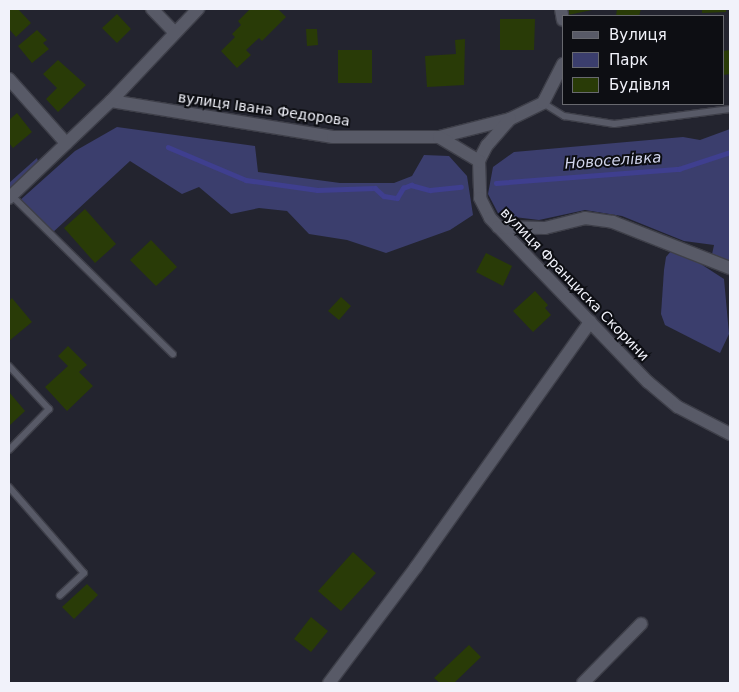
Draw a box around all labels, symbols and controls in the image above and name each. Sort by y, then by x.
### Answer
legend [562,15,724,105]
text: Вулиця [609,26,667,44]
text: Парк [609,51,648,69]
text: Будівля [609,76,670,94]
street label: вулиця Івана Федорова [177,89,351,129]
water label: Новоселівка [564,149,662,173]
street label: вулиця Франциска Скорини [497,204,653,364]

